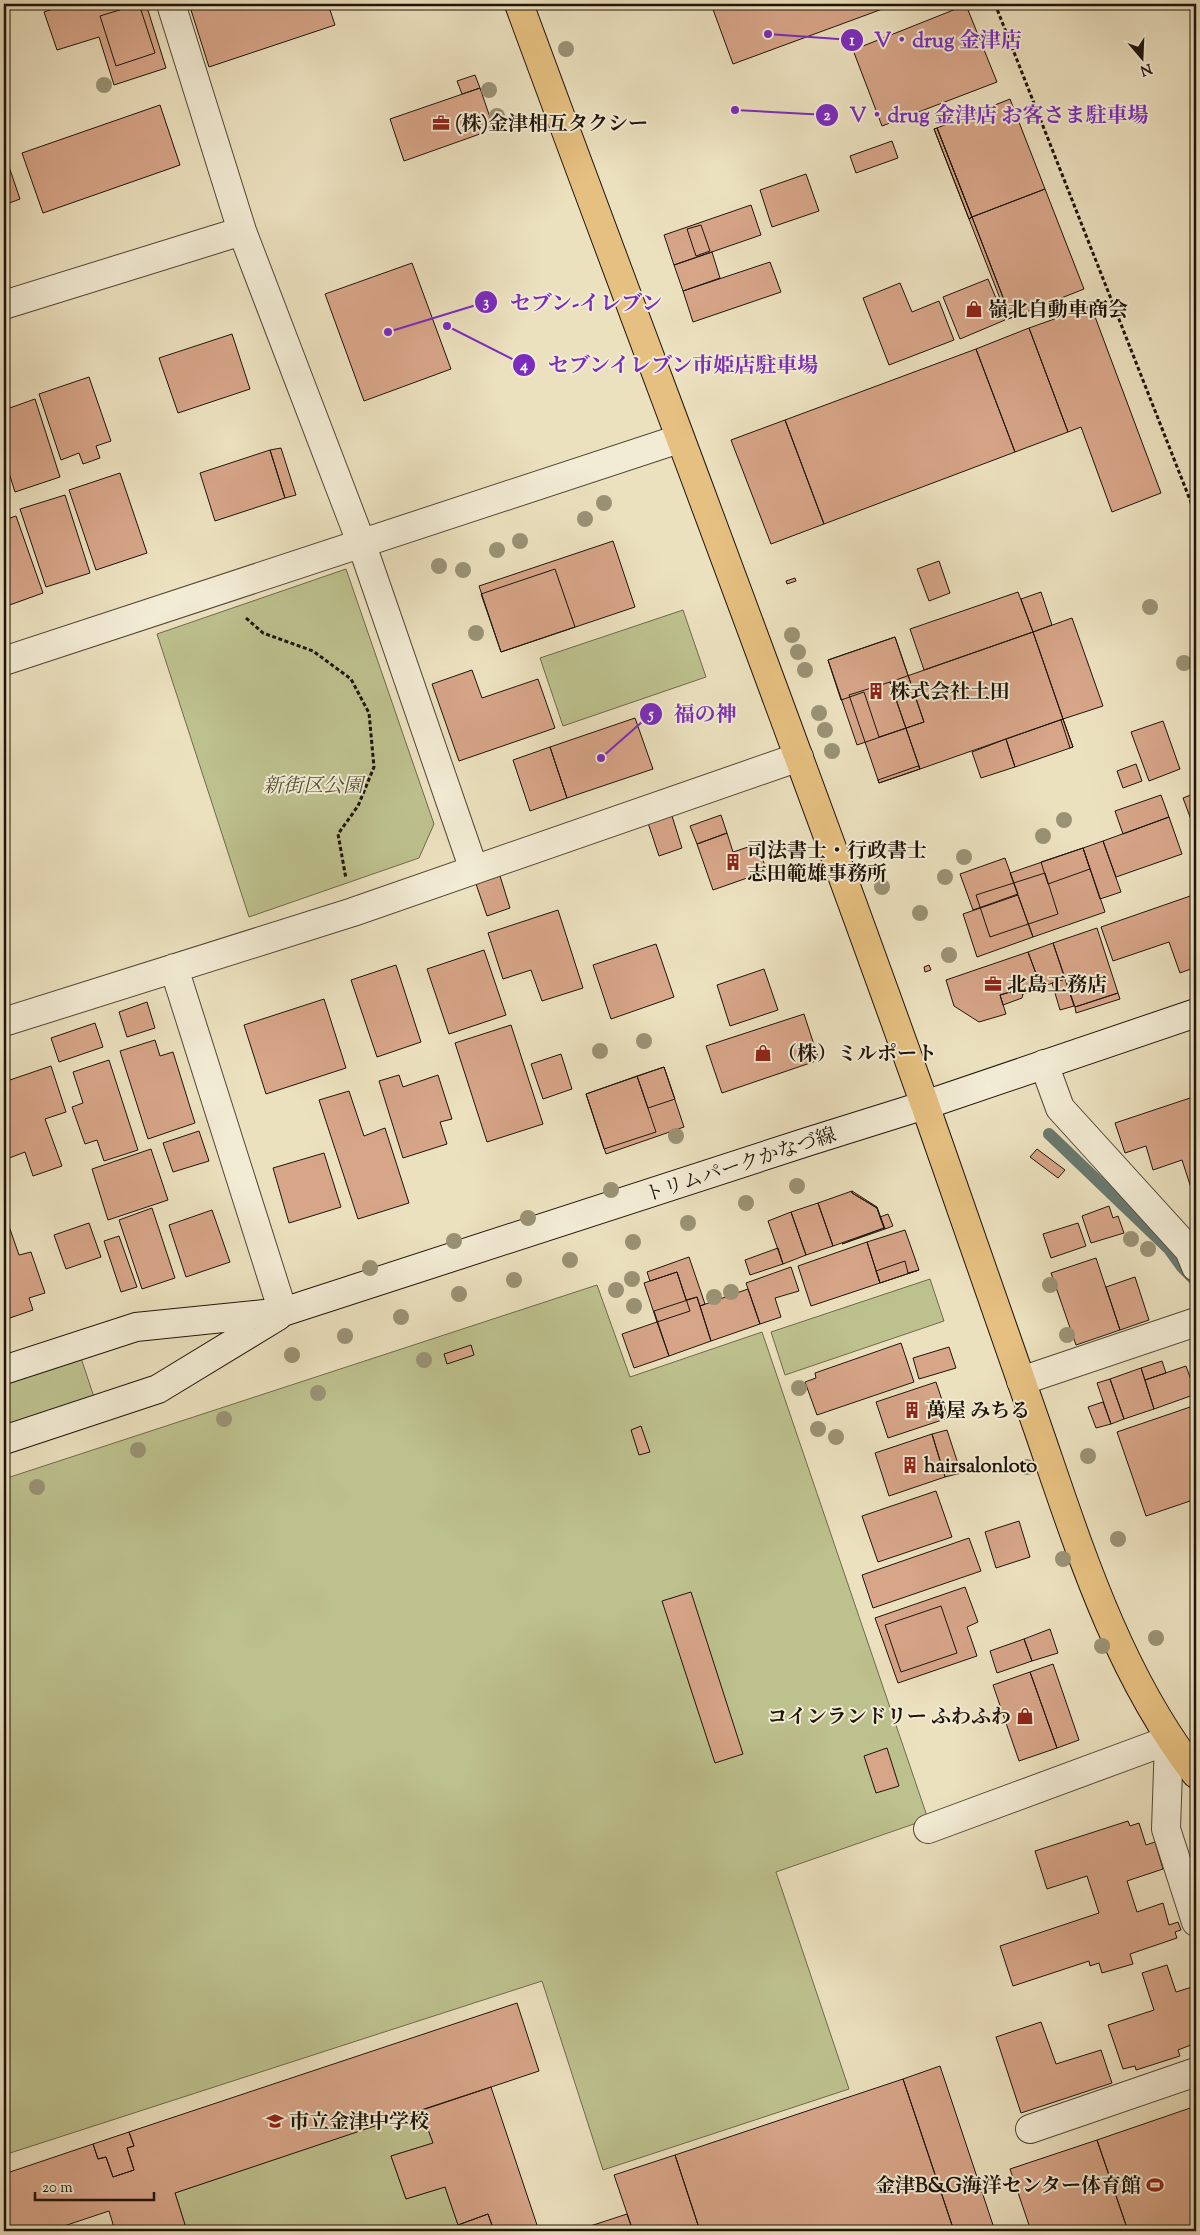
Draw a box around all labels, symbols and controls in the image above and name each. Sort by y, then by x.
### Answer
callout: V・drug 金津店 [840,22,1032,58]
text: V・drug 金津店 [874,27,1022,57]
text: 1 [849,31,855,52]
north arrow [1118,32,1168,82]
text: N [1137,57,1154,80]
callout: V・drug 金津店 お客さま駐車場 [815,97,1159,133]
text: V・drug 金津店 お客さま駐車場 [850,102,1148,132]
text: 2 [823,106,831,127]
place label: (株)金津相互タクシー [455,111,648,140]
office icon: (株)金津相互タクシー [431,113,451,133]
callout: セブン-イレブン [474,284,673,320]
text: セブン-イレブン [510,290,662,320]
text: 3 [483,293,489,314]
place label: 嶺北自動車商会 [988,297,1128,326]
shop icon: 嶺北自動車商会 [964,299,984,319]
callout: セブンイレブン市姫店駐車場 [512,347,830,383]
text: セブンイレブン市姫店駐車場 [548,352,818,382]
text: 4 [519,356,528,377]
place label: 株式会社土田 [890,679,1010,708]
building icon: 株式会社土田 [866,681,886,701]
callout: 福の神 [638,696,746,732]
text: 福の神 [674,701,737,731]
text: 5 [647,705,654,726]
park label: 新街区公園 [263,773,366,802]
place label: 司法書士・行政書士 志田範雄事務所 [747,838,927,890]
building icon: 司法書士・行政書士 志田範雄事務所 [723,852,743,872]
place label: 北島工務店 [1007,972,1107,1001]
office icon: 北島工務店 [983,974,1003,994]
place label: （株）ミルポート [777,1041,937,1070]
shop icon: （株）ミルポート [753,1043,773,1063]
street label: トリムパークかなづ線 [641,1122,840,1211]
place label: 萬屋 みちる [926,1398,1030,1427]
building icon: 萬屋 みちる [902,1400,922,1420]
place label: hairsalonloto [924,1453,1037,1482]
building icon: hairsalonloto [900,1455,920,1475]
place label: コインランドリー ふわふわ [767,1704,1011,1733]
shop icon: コインランドリー ふわふわ [1015,1706,1035,1726]
place label: 市立金津中学校 [289,2109,429,2138]
school or university icon: 市立金津中学校 [265,2111,285,2131]
scale bar [35,2170,154,2202]
place label: 金津B&G海洋センター体育館 [875,2173,1141,2202]
sports icon: 金津B&G海洋センター体育館 [1145,2175,1165,2195]
text: 20 m [42,2178,73,2199]

